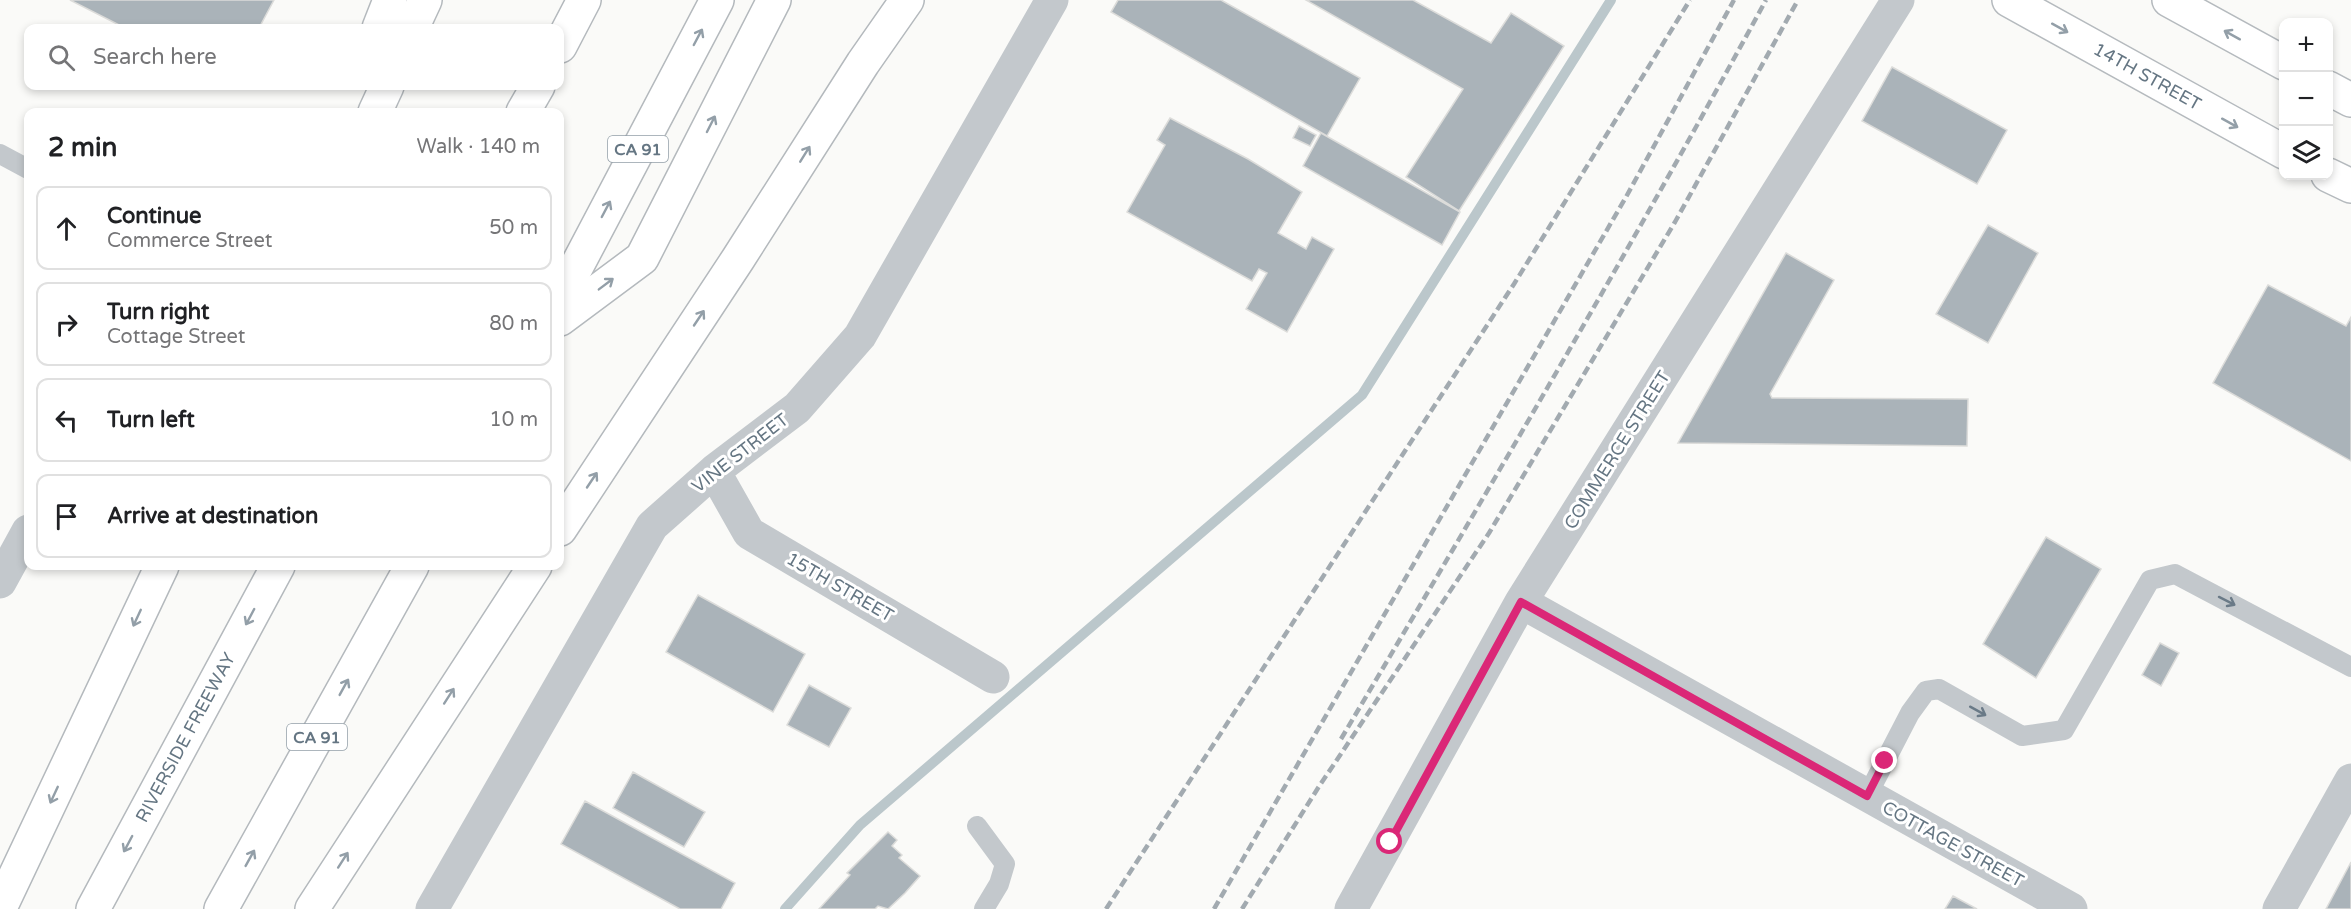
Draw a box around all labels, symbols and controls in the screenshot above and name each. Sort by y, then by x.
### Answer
map controls [2279,18,2333,180]
button: + [2279,18,2333,72]
one-way arrow [2051,22,2068,34]
search box [24,24,564,90]
one-way arrow [692,29,704,46]
one-way arrow [2224,29,2242,40]
street label: 14TH STREET [2089,38,2205,115]
icon: search [45,41,78,74]
text: Search here [93,44,217,70]
button: − [2279,72,2333,126]
one-way arrow [705,115,717,133]
one-way arrow [2221,117,2238,129]
button: layers [2279,126,2333,180]
text: 2 min [48,132,117,163]
text: Walk · 140 m [417,135,540,159]
road number: CA 91 [608,136,668,162]
one-way arrow [800,146,812,163]
one-way arrow [601,201,613,219]
text: Continue [107,203,202,229]
icon: ahead [50,212,83,245]
text: 50 m [489,216,538,240]
text: Commerce Street [107,229,272,253]
one-way arrow [598,278,614,291]
text: Turn right [107,299,209,325]
icon: right [50,308,83,341]
one-way arrow [693,309,706,326]
text: 80 m [489,312,538,336]
text: Cottage Street [107,325,245,349]
street label: COMMERCE STREET [1559,367,1675,533]
icon: left [50,404,83,437]
text: Turn left [107,407,195,433]
text: 10 m [489,408,538,432]
street label: VINE STREET [687,408,793,497]
one-way arrow [586,472,598,489]
icon: arrive [50,500,83,533]
text: Arrive at destination [107,503,318,529]
street label: 15TH STREET [783,547,897,627]
one-way arrow [2217,596,2235,607]
one-way arrow [244,608,256,625]
one-way arrow [130,609,142,627]
street label: RIVERSIDE FREEWAY [131,648,240,826]
one-way arrow [339,679,351,696]
one-way arrow [444,688,456,705]
one-way arrow [1969,706,1987,717]
road number: CA 91 [287,724,347,750]
route end [1871,747,1897,773]
one-way arrow [47,785,59,803]
street label: COTTAGE STREET [1878,796,2028,892]
route start [1376,828,1402,854]
one-way arrow [122,835,134,852]
one-way arrow [244,850,256,867]
one-way arrow [338,852,350,869]

